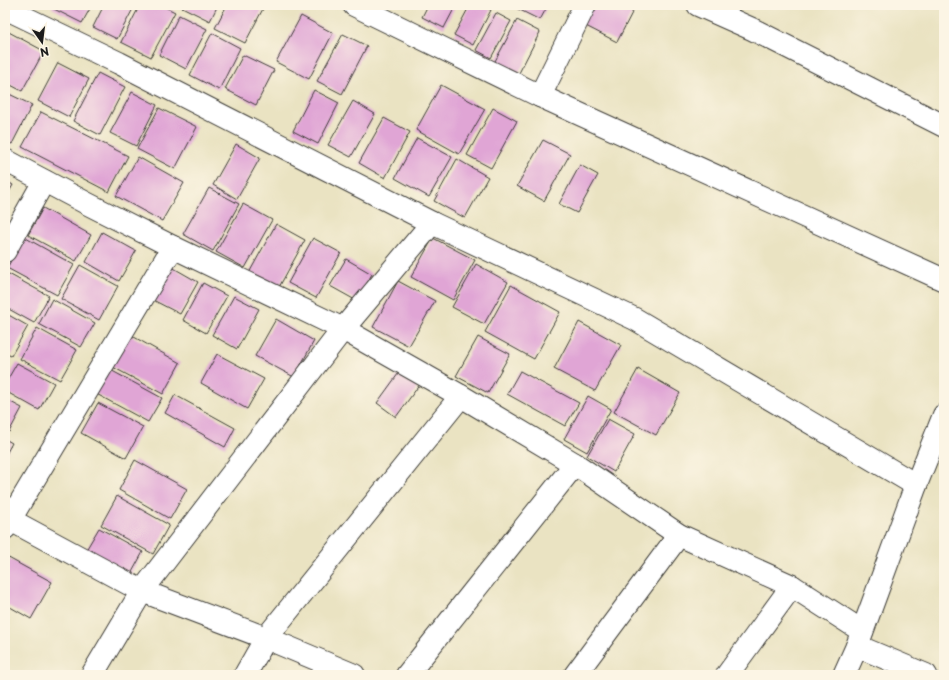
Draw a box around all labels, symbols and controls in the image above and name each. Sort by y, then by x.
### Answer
north arrow [22,22,62,62]
text: N [38,43,51,62]

